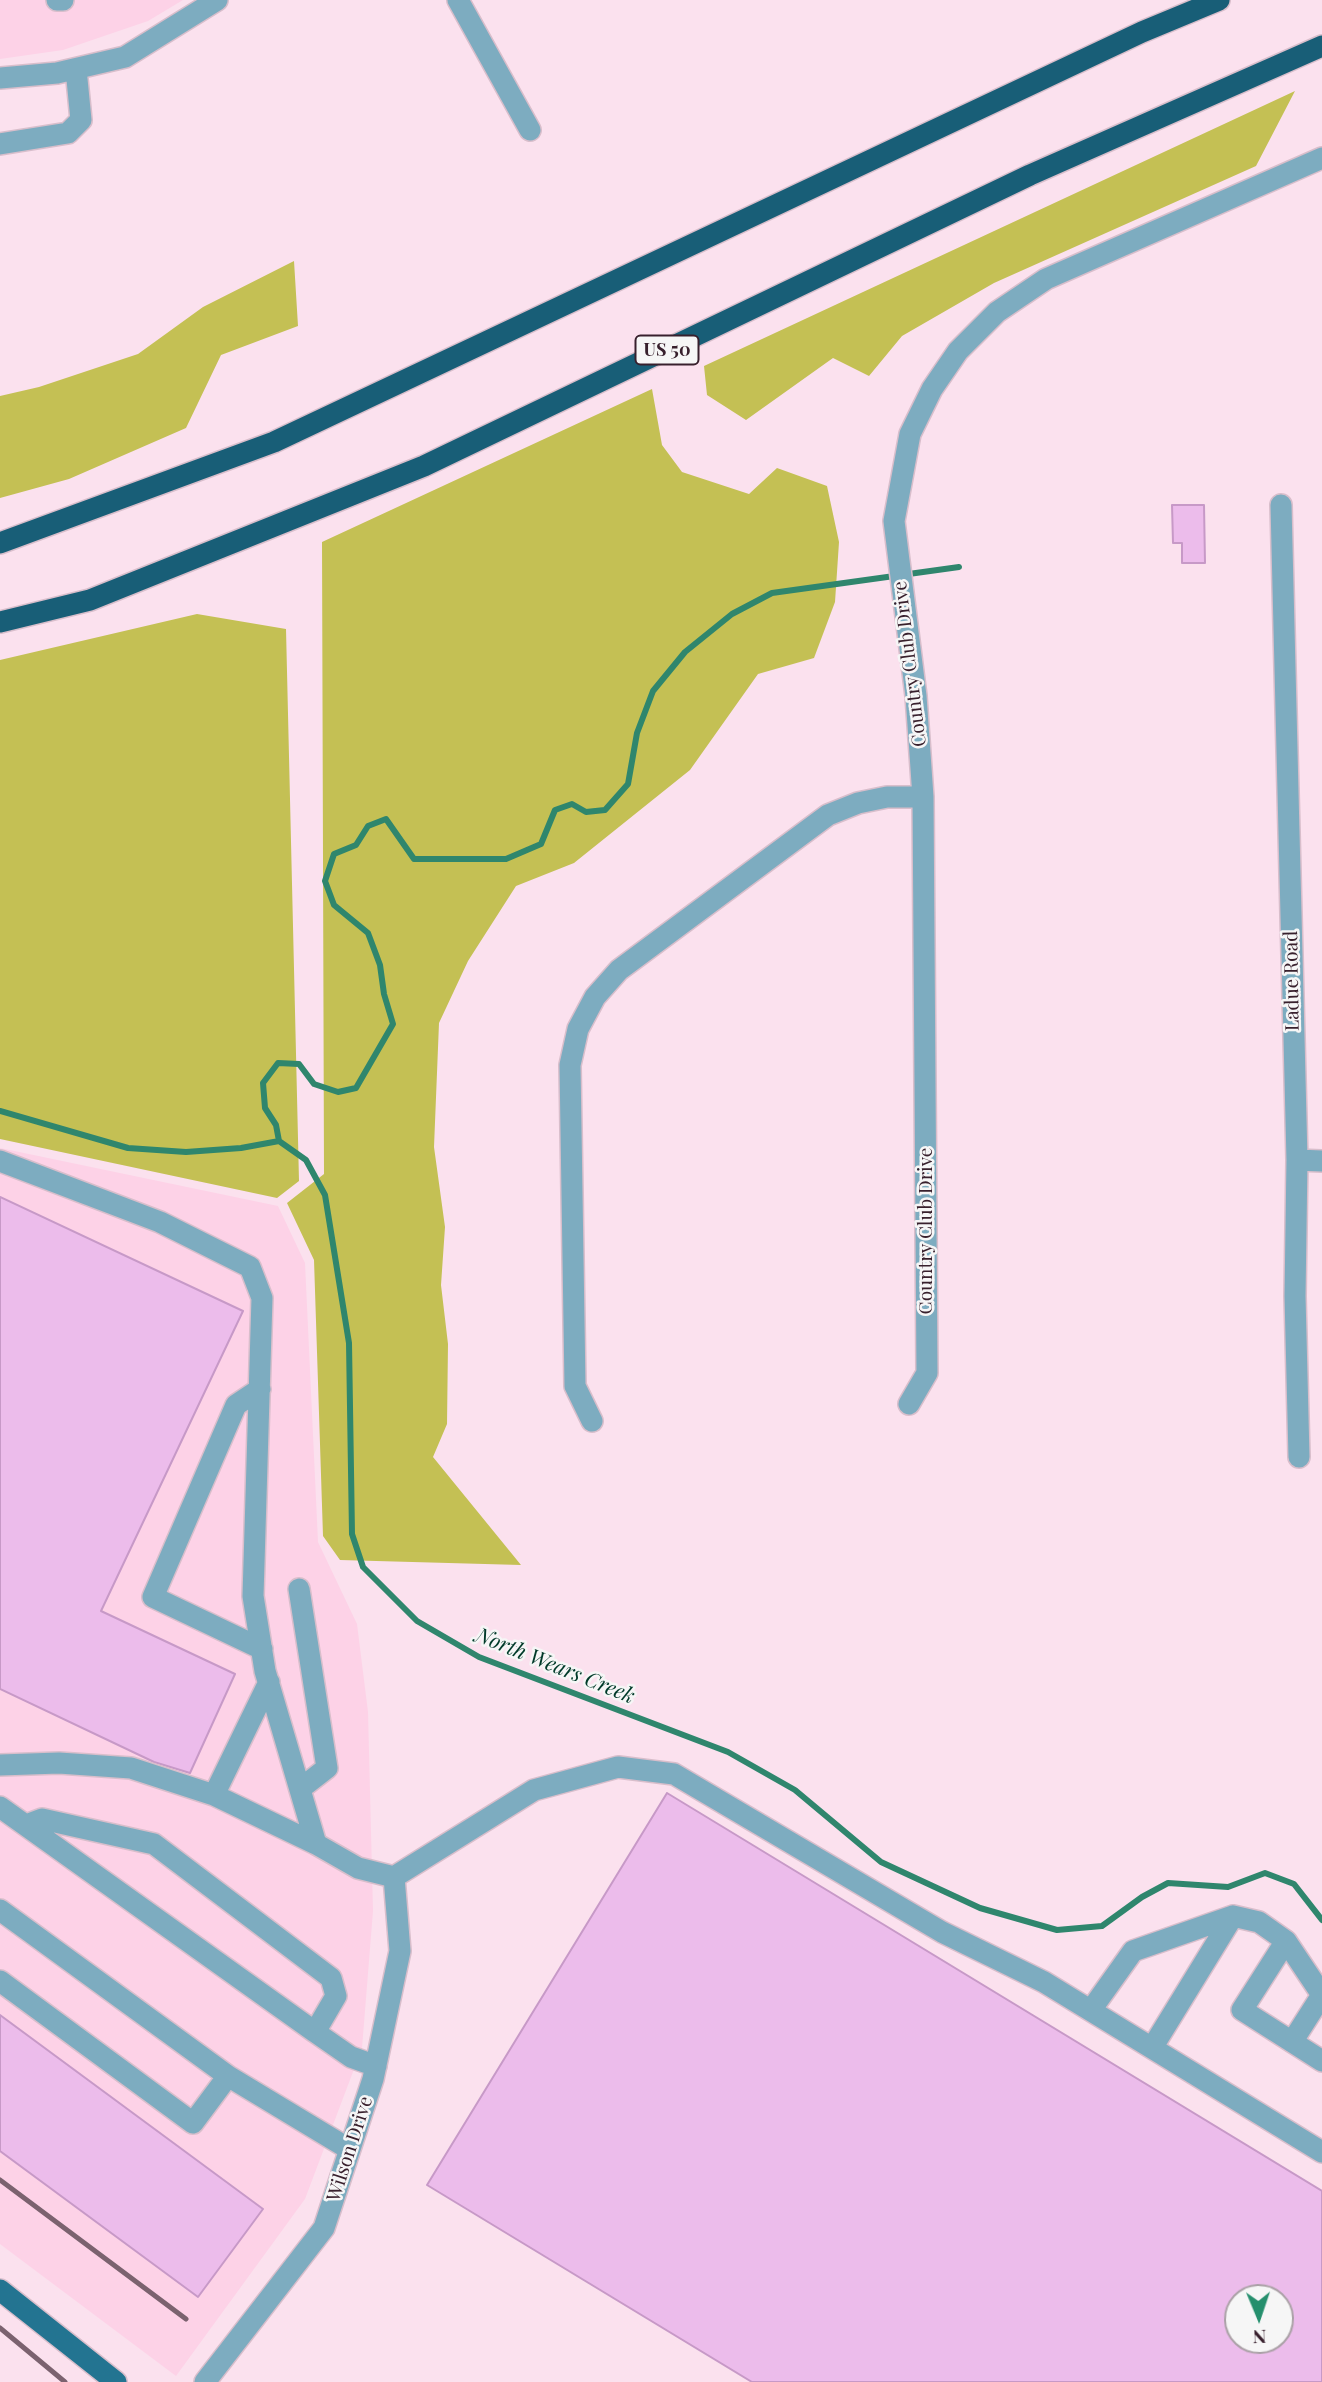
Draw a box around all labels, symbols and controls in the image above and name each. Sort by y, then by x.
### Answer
road number: US 50 [636,336,698,364]
street label: Country Club Drive [889,580,931,748]
street label: Ladue Road [1280,931,1304,1031]
street label: Country Club Drive [915,1148,937,1314]
water label: North Wears Creek [472,1623,638,1709]
street label: Wilson Drive [322,2094,378,2204]
north arrow [1224,2284,1294,2354]
text: N [1252,2325,1267,2351]

